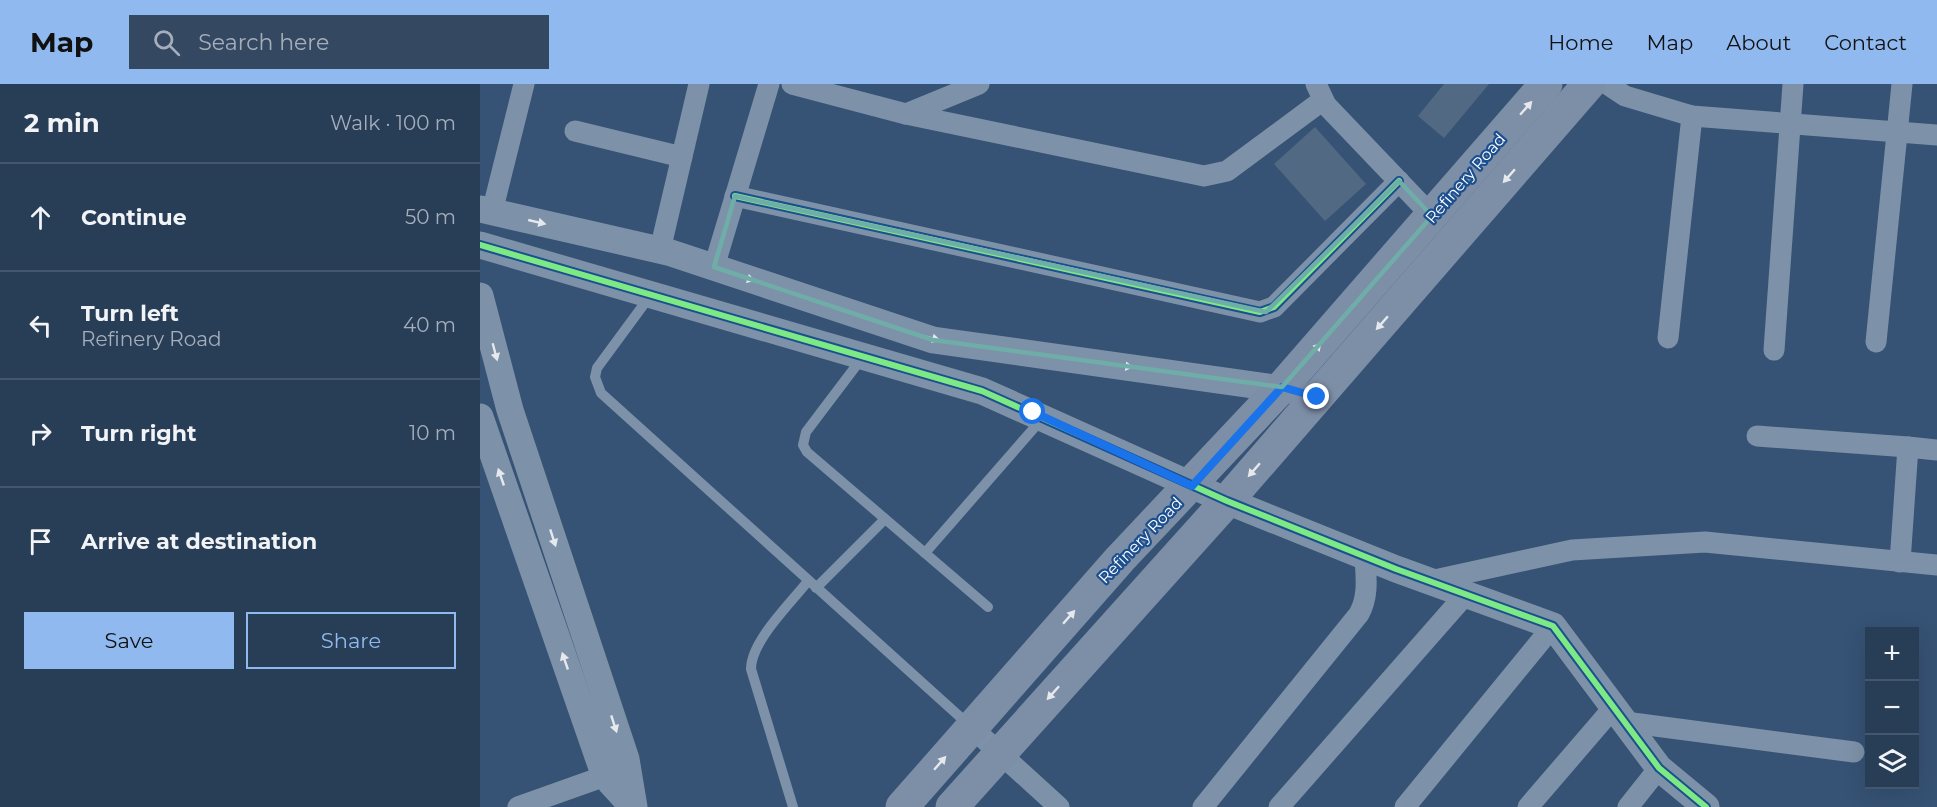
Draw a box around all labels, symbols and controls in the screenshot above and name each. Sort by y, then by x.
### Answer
search box [129,15,549,69]
text: Map [30,25,93,59]
icon: search [150,26,183,59]
text: Search here [198,29,329,56]
text: Home [1548,30,1613,55]
text: Map [1646,30,1693,55]
text: About [1726,30,1791,55]
text: Contact [1824,30,1907,55]
one-way arrow [1519,101,1532,116]
text: 2 min [24,107,100,139]
text: Walk · 100 m [330,111,456,135]
street label: Refinery Road [1421,130,1509,227]
one-way arrow [1503,168,1516,184]
icon: ahead [24,201,57,234]
text: Continue [81,204,187,231]
text: 50 m [405,205,456,229]
one-way arrow [528,218,547,227]
one-way arrow [737,273,755,283]
text: Turn left [81,300,179,327]
icon: left [24,309,57,342]
text: 40 m [403,313,456,337]
one-way arrow [1375,315,1388,331]
text: Refinery Road [81,327,222,351]
one-way arrow [922,334,940,344]
one-way arrow [1308,343,1321,358]
one-way arrow [491,344,500,362]
one-way arrow [1114,361,1133,370]
route end [1303,383,1329,409]
route start [1019,398,1045,424]
icon: right [24,417,57,450]
text: Turn right [81,420,196,447]
text: 10 m [409,421,456,445]
one-way arrow [1248,462,1261,477]
one-way arrow [495,468,505,486]
street label: Refinery Road [1094,493,1186,587]
icon: arrive [24,525,57,558]
text: Arrive at destination [81,528,317,555]
one-way arrow [549,530,558,548]
one-way arrow [1062,609,1076,624]
button: Save [24,612,234,669]
button: Share [246,612,456,669]
map controls [1865,627,1919,789]
button: + [1865,627,1919,681]
one-way arrow [559,652,569,670]
button: − [1865,681,1919,735]
one-way arrow [1046,686,1060,701]
one-way arrow [610,715,620,733]
button: layers [1865,735,1919,789]
one-way arrow [933,756,946,771]

